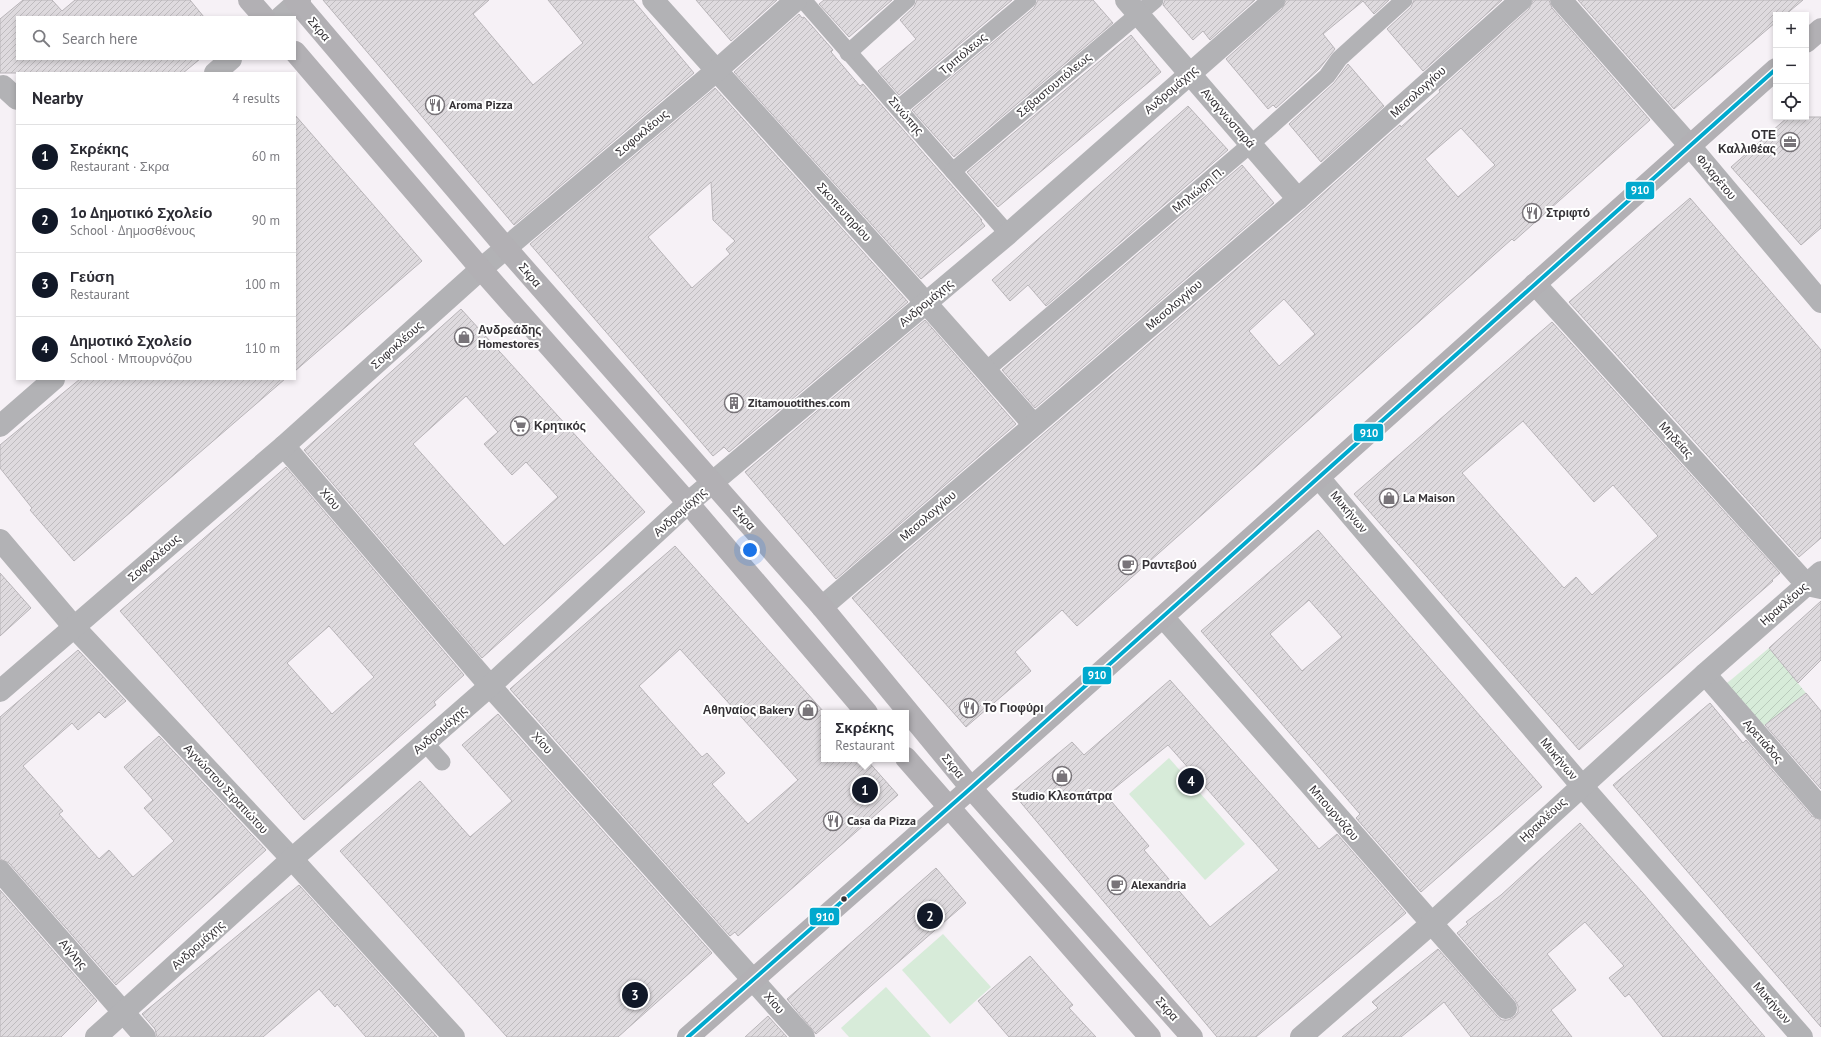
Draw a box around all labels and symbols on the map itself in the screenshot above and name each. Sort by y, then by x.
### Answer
street label: Σκρα [305,13,334,44]
street label: Τριπόλεως [936,29,990,78]
street label: Σεβαστουπόλεως [1013,49,1094,120]
street label: Ανδρομάχης [1141,62,1201,117]
street label: Μεσολογγίου [1387,63,1449,120]
street label: Αναγνωσταρά [1198,85,1259,151]
street label: Σινώπης [886,93,927,138]
restaurant icon: Aroma Pizza [424,94,446,116]
place label: Aroma Pizza [449,97,513,112]
street label: Σοφοκλέους [612,106,672,159]
place label: ΟΤΕ Καλλιθέας [1718,127,1776,156]
office icon: ΟΤΕ Καλλιθέας [1779,131,1801,153]
street label: Φιλαρέτου [1693,151,1740,203]
street label: Μηλιώρη Π. [1169,164,1226,215]
street label: Σκοπευτηρίου [814,179,875,244]
line badge: 910 [1625,181,1655,200]
text: 910 [1631,183,1649,197]
restaurant icon: Στριφτό [1521,202,1543,224]
place label: Στριφτό [1546,205,1590,220]
street label: Σκρα [516,259,545,290]
street label: Ανδρομάχης [895,275,956,330]
street label: Μεσολογγίου [1142,276,1205,333]
street label: Σοφοκλέους [368,317,426,372]
place label: Ανδρεάδης Homestores [478,322,542,351]
shop icon: Ανδρεάδης Homestores [453,326,475,348]
building icon: Zitamouotithes.com [723,392,745,414]
place label: Zitamouotithes.com [748,395,851,410]
supermarket icon: Κρητικός [509,415,531,437]
place label: Κρητικός [534,418,586,433]
street label: Μηδείας [1656,418,1697,461]
line badge: 910 [1353,423,1384,442]
text: 910 [1360,426,1378,440]
street label: Ανδρομάχης [650,484,709,539]
street label: Χίου [317,485,344,513]
street label: Μεσολογγίου [896,487,959,544]
street label: Μυκήνων [1327,487,1371,536]
shop icon: La Maison [1378,487,1400,509]
place label: La Maison [1403,490,1455,505]
street label: Σκρα [730,502,759,533]
street label: Σοφοκλέους [124,531,183,585]
your location [740,540,760,560]
cafe icon: Ραντεβού [1117,554,1139,576]
place label: Ραντεβού [1142,557,1197,572]
street label: Ηρακλέους [1757,579,1811,629]
line badge: 910 [1082,666,1112,685]
text: 910 [1088,668,1106,682]
restaurant icon: Το Γιοφύρι [958,697,980,719]
shop icon: Αθηναίος Bakery [797,699,819,721]
place label: Το Γιοφύρι [983,700,1044,715]
street label: Ανδρομάχης [410,702,470,757]
place label: Αθηναίος Bakery [703,702,794,717]
street label: Αρετιάδος [1740,715,1787,766]
street label: Χίου [529,729,556,757]
street label: Μυκήνων [1537,734,1581,783]
street label: Αγνώστου Στρατιώτου [181,741,272,837]
street label: Σκρα [939,750,968,781]
shop icon: Studio Κλεοπάτρα [1051,765,1073,787]
pin: 4 [1178,766,1204,796]
pin: 1 [852,775,878,805]
street label: Μπουρνόζου [1306,782,1362,843]
place label: Studio Κλεοπάτρα [1012,788,1113,803]
street label: Ηρακλέους [1516,794,1569,845]
restaurant icon: Casa da Pizza [822,810,844,832]
place label: Casa da Pizza [847,813,916,828]
cafe icon: Alexandria [1106,874,1128,896]
place label: Alexandria [1131,877,1186,892]
unlabelled marker [839,894,849,904]
pin: 2 [917,901,943,931]
line badge: 910 [809,907,840,926]
text: 910 [816,910,834,924]
street label: Ανδρομάχης [168,917,227,972]
street label: Αίγλης [56,935,91,972]
street label: Μυκήνων [1750,979,1795,1027]
pin: 3 [622,980,648,1010]
street label: Χίου [761,989,788,1017]
street label: Σκρα [1153,994,1182,1024]

